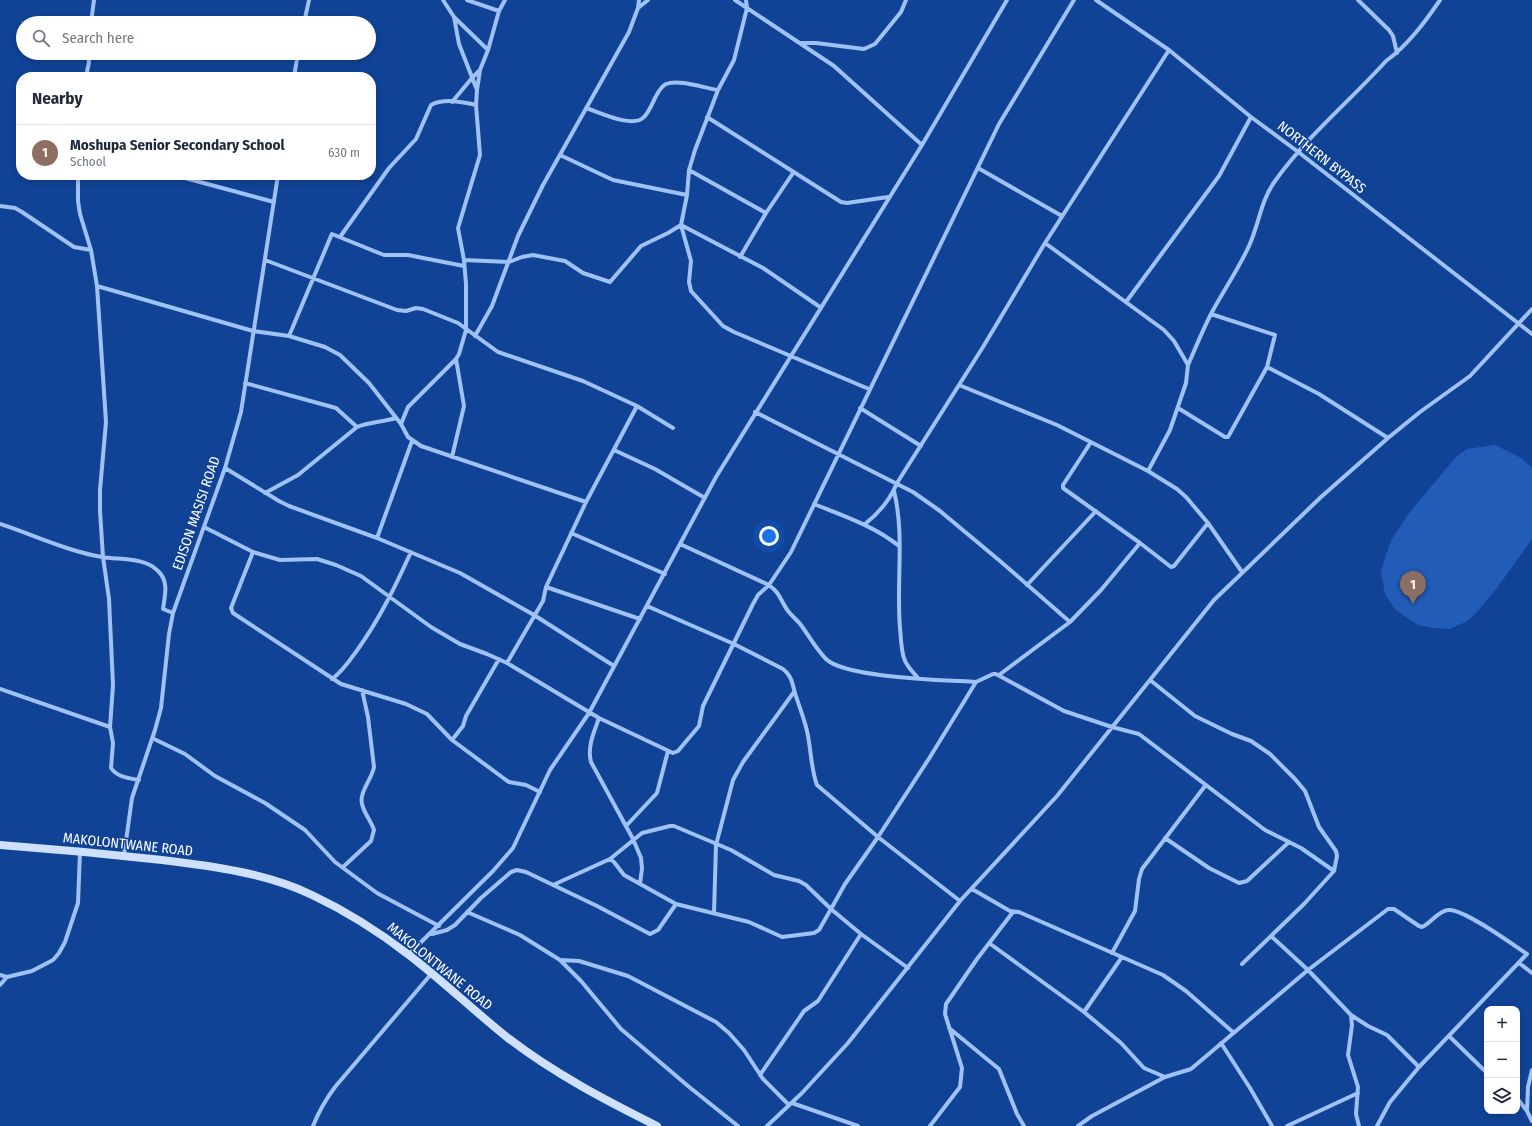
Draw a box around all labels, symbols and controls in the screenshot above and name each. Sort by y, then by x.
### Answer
search box [16,16,376,60]
icon: search [30,27,52,49]
text: Search here [62,29,134,47]
text: Nearby [32,88,83,109]
street label: NORTHERN BYPASS [1274,118,1369,197]
text: Moshupa Senior Secondary School [70,136,285,154]
text: 1 [42,145,48,160]
text: 630 m [328,145,360,160]
text: School [70,154,106,169]
street label: EDISON MASISI ROAD [169,454,224,572]
your location [759,526,779,546]
pin: 1 [1400,571,1426,604]
street label: MAKOLONTWANE ROAD [62,829,194,860]
street label: MAKOLONTWANE ROAD [384,919,496,1014]
map controls [1484,1006,1520,1114]
button: + [1484,1006,1520,1042]
button: − [1484,1042,1520,1078]
button: layers [1484,1078,1520,1114]

